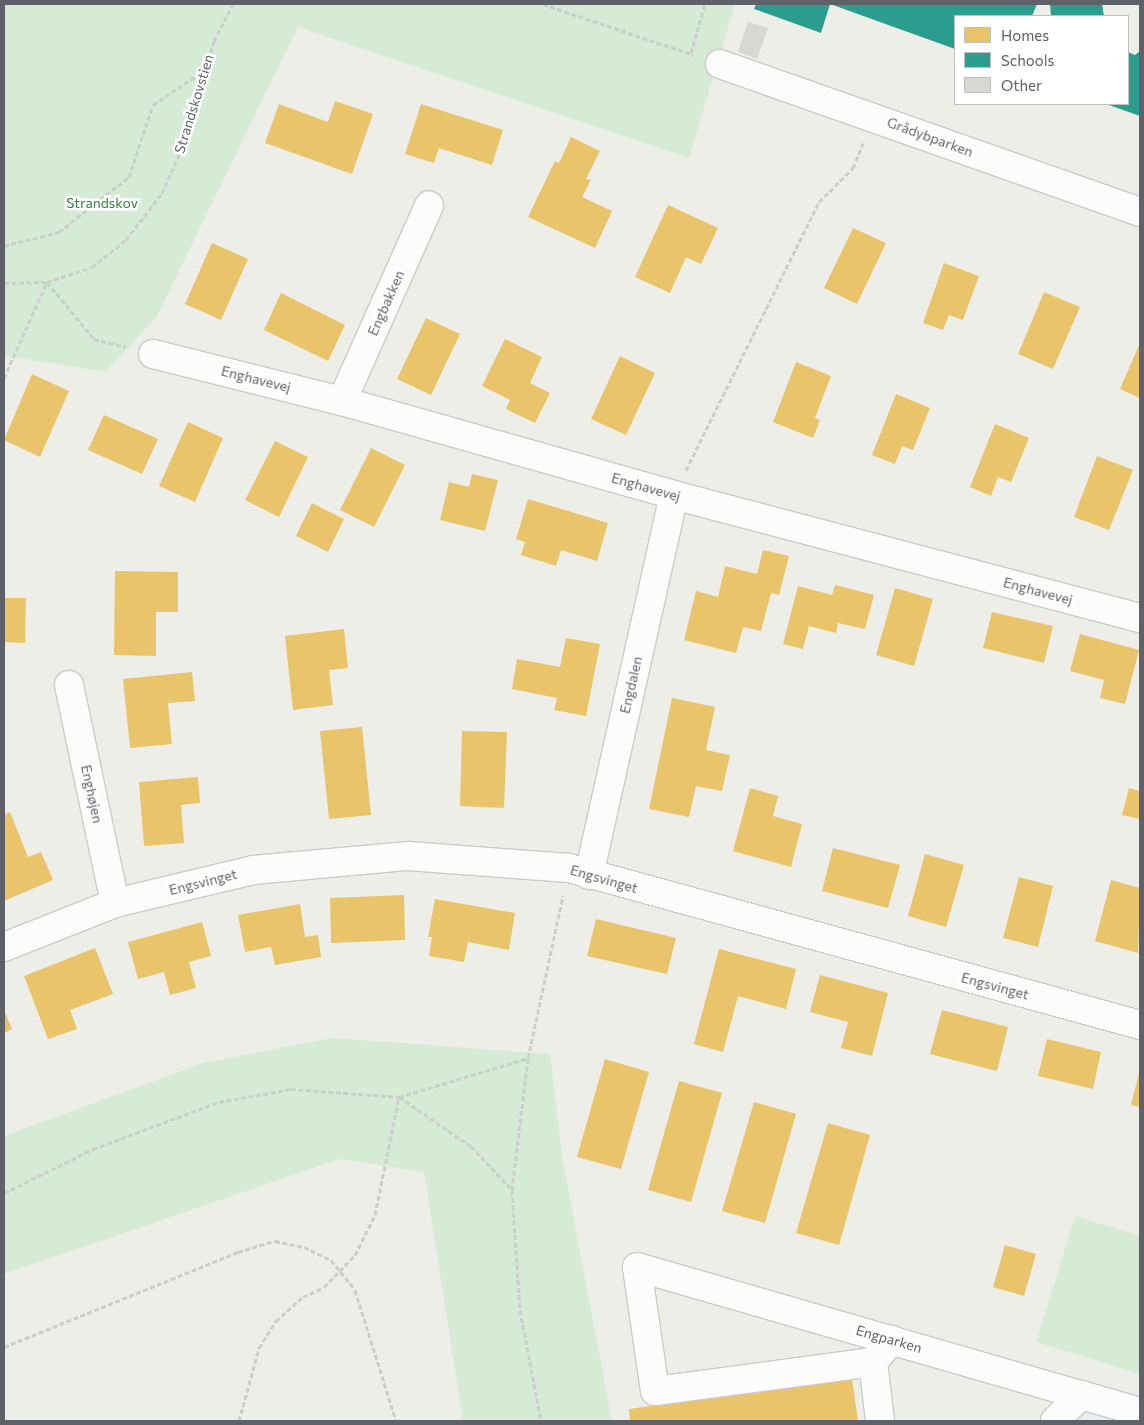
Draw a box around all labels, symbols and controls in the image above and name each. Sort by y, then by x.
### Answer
legend [954,15,1129,105]
text: Homes [1001,26,1049,44]
text: Schools [1001,51,1054,69]
street label: Strandskovstien [171,52,217,156]
text: Other [1001,76,1042,94]
street label: Grådybparken [885,114,975,160]
park label: Strandskov [66,195,138,211]
street label: Engbakken [364,268,408,338]
street label: Enghavevej [219,362,293,396]
street label: Enghavevej [609,469,683,505]
street label: Enghavevej [1001,574,1075,608]
street label: Engdalen [616,655,646,715]
street label: Enghøjen [78,763,106,825]
street label: Engsvinget [568,861,640,897]
street label: Engsvinget [167,865,239,899]
street label: Engsvinget [959,969,1031,1003]
street label: Engparken [854,1322,924,1356]

